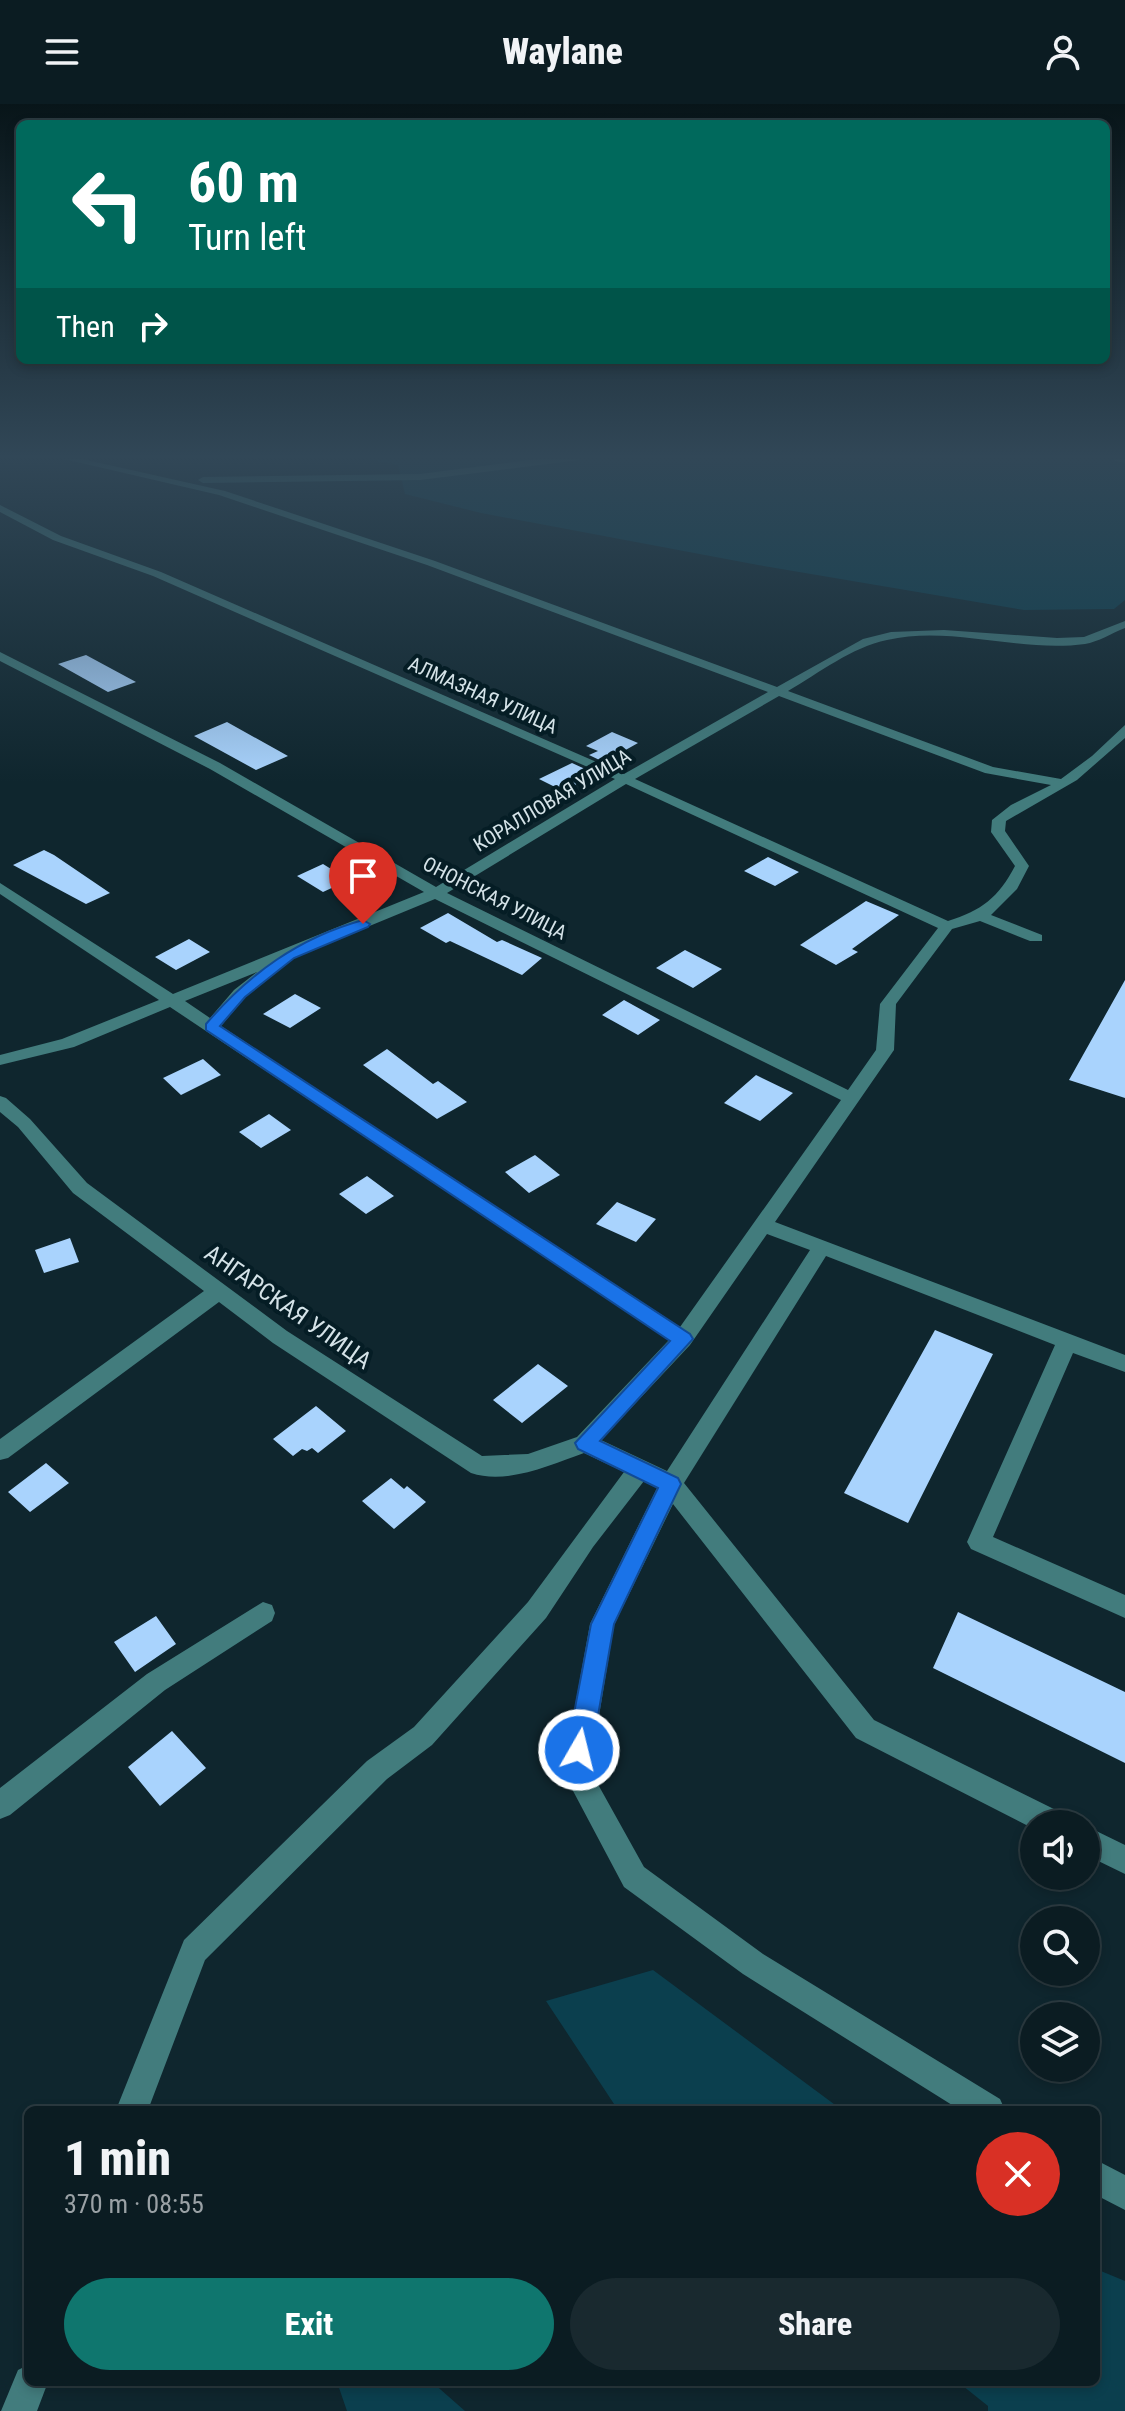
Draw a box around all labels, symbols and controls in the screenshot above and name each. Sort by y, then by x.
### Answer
icon: menu [40,30,84,74]
icon: person [1041,30,1085,74]
text: Waylane [502,31,623,73]
text: 60 m [188,150,299,216]
icon: left [56,152,160,256]
text: Turn left [188,217,306,259]
icon: right [131,304,175,348]
text: Then [56,309,115,344]
street label: АЛМАЗНАЯ УЛИЦА [405,651,562,739]
street label: КОРАЛЛОВАЯ УЛИЦА [469,743,635,856]
pin [329,842,397,924]
street label: ОНОНСКАЯ УЛИЦА [419,851,571,945]
icon: arrive [341,854,385,898]
street label: АНГАРСКАЯ УЛИЦА [199,1239,377,1375]
position arrow [537,1708,621,1792]
map controls [1020,1810,1100,2082]
button: sound [1020,1810,1100,1890]
button: search [1020,1906,1100,1986]
button: layers [1020,2002,1100,2082]
text: 1 min [64,2130,171,2187]
button: close [976,2132,1060,2216]
text: 370 m · 08:55 [64,2189,204,2219]
button: Exit [64,2278,554,2370]
button: Share [570,2278,1060,2370]

